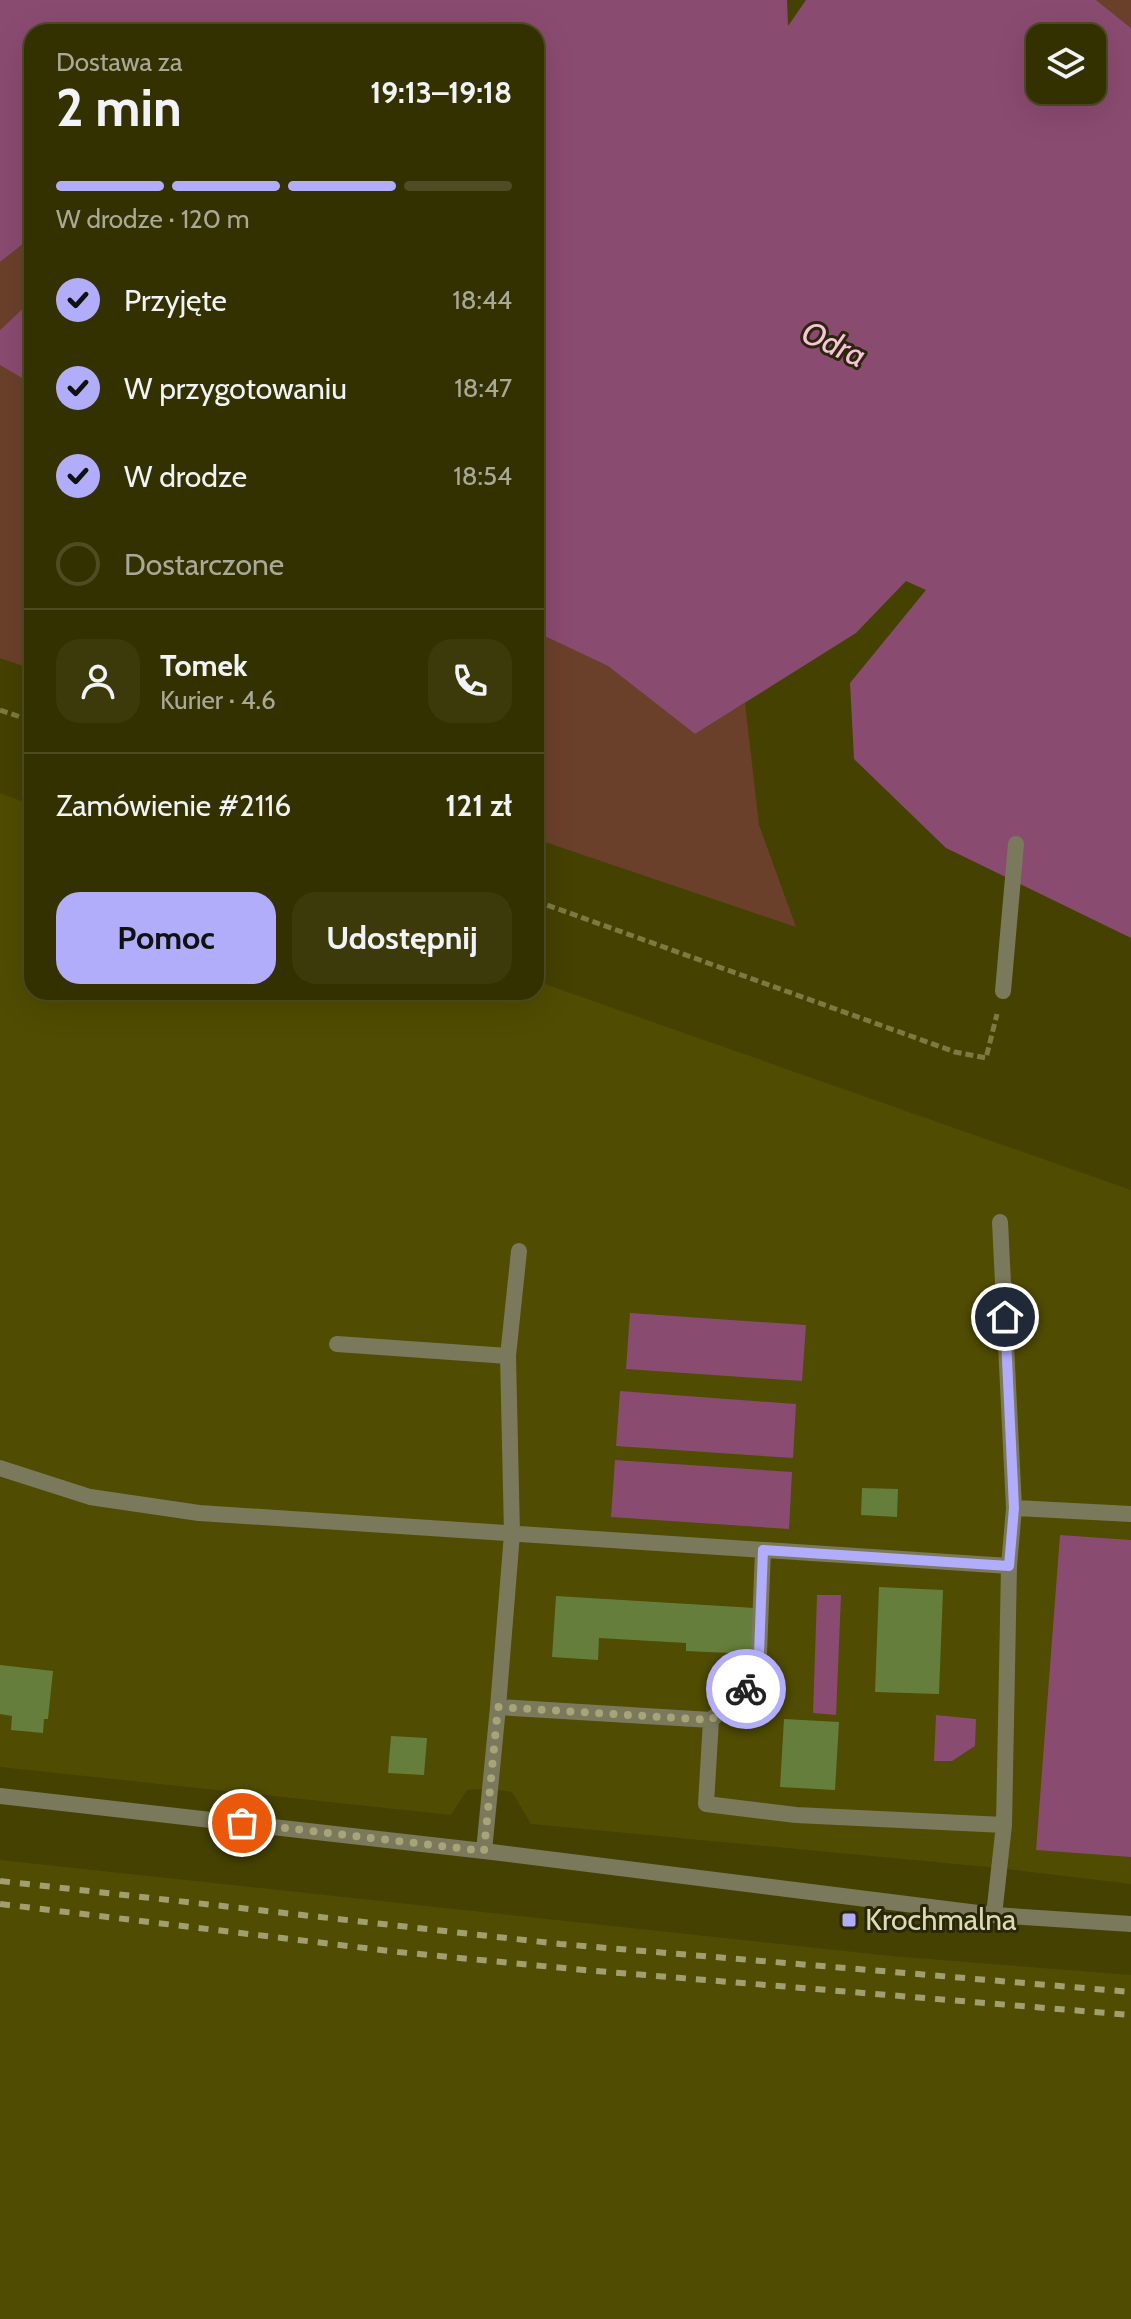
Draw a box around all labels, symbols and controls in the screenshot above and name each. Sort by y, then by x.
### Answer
map controls [1026,24,1106,104]
button: layers [1026,24,1106,104]
text: Dostawa za [56,46,183,78]
text: 19:13–19:18 [370,74,512,111]
text: 2 min [56,76,182,139]
text: W drodze · 120 m [56,203,250,235]
icon: check [56,278,100,322]
text: Przyjęte [124,282,227,319]
text: 18:44 [452,284,512,316]
water label: Odra [796,312,872,375]
icon: check [56,366,100,410]
text: W przygotowaniu [124,370,347,407]
text: 18:47 [454,372,512,404]
icon: check [56,454,100,498]
text: W drodze [124,458,247,495]
text: 18:54 [453,460,512,492]
text: Dostarczone [124,546,284,583]
button: person [56,639,140,723]
button: phone [428,639,512,723]
text: Tomek [160,647,248,684]
text: Kurier · 4.6 [160,684,276,716]
text: Zamówienie #2116 [56,787,291,824]
text: 121 zł [445,787,512,824]
button: Pomoc [56,892,276,984]
button: Udostępnij [292,892,512,984]
pin [971,1283,1039,1351]
icon: home [983,1295,1027,1339]
courier [706,1649,786,1729]
icon: bike [724,1667,768,1711]
pin [208,1789,276,1857]
icon: bag [220,1801,264,1845]
place label: Krochmalna [865,1901,1017,1938]
marker: Krochmalna [840,1911,858,1929]

